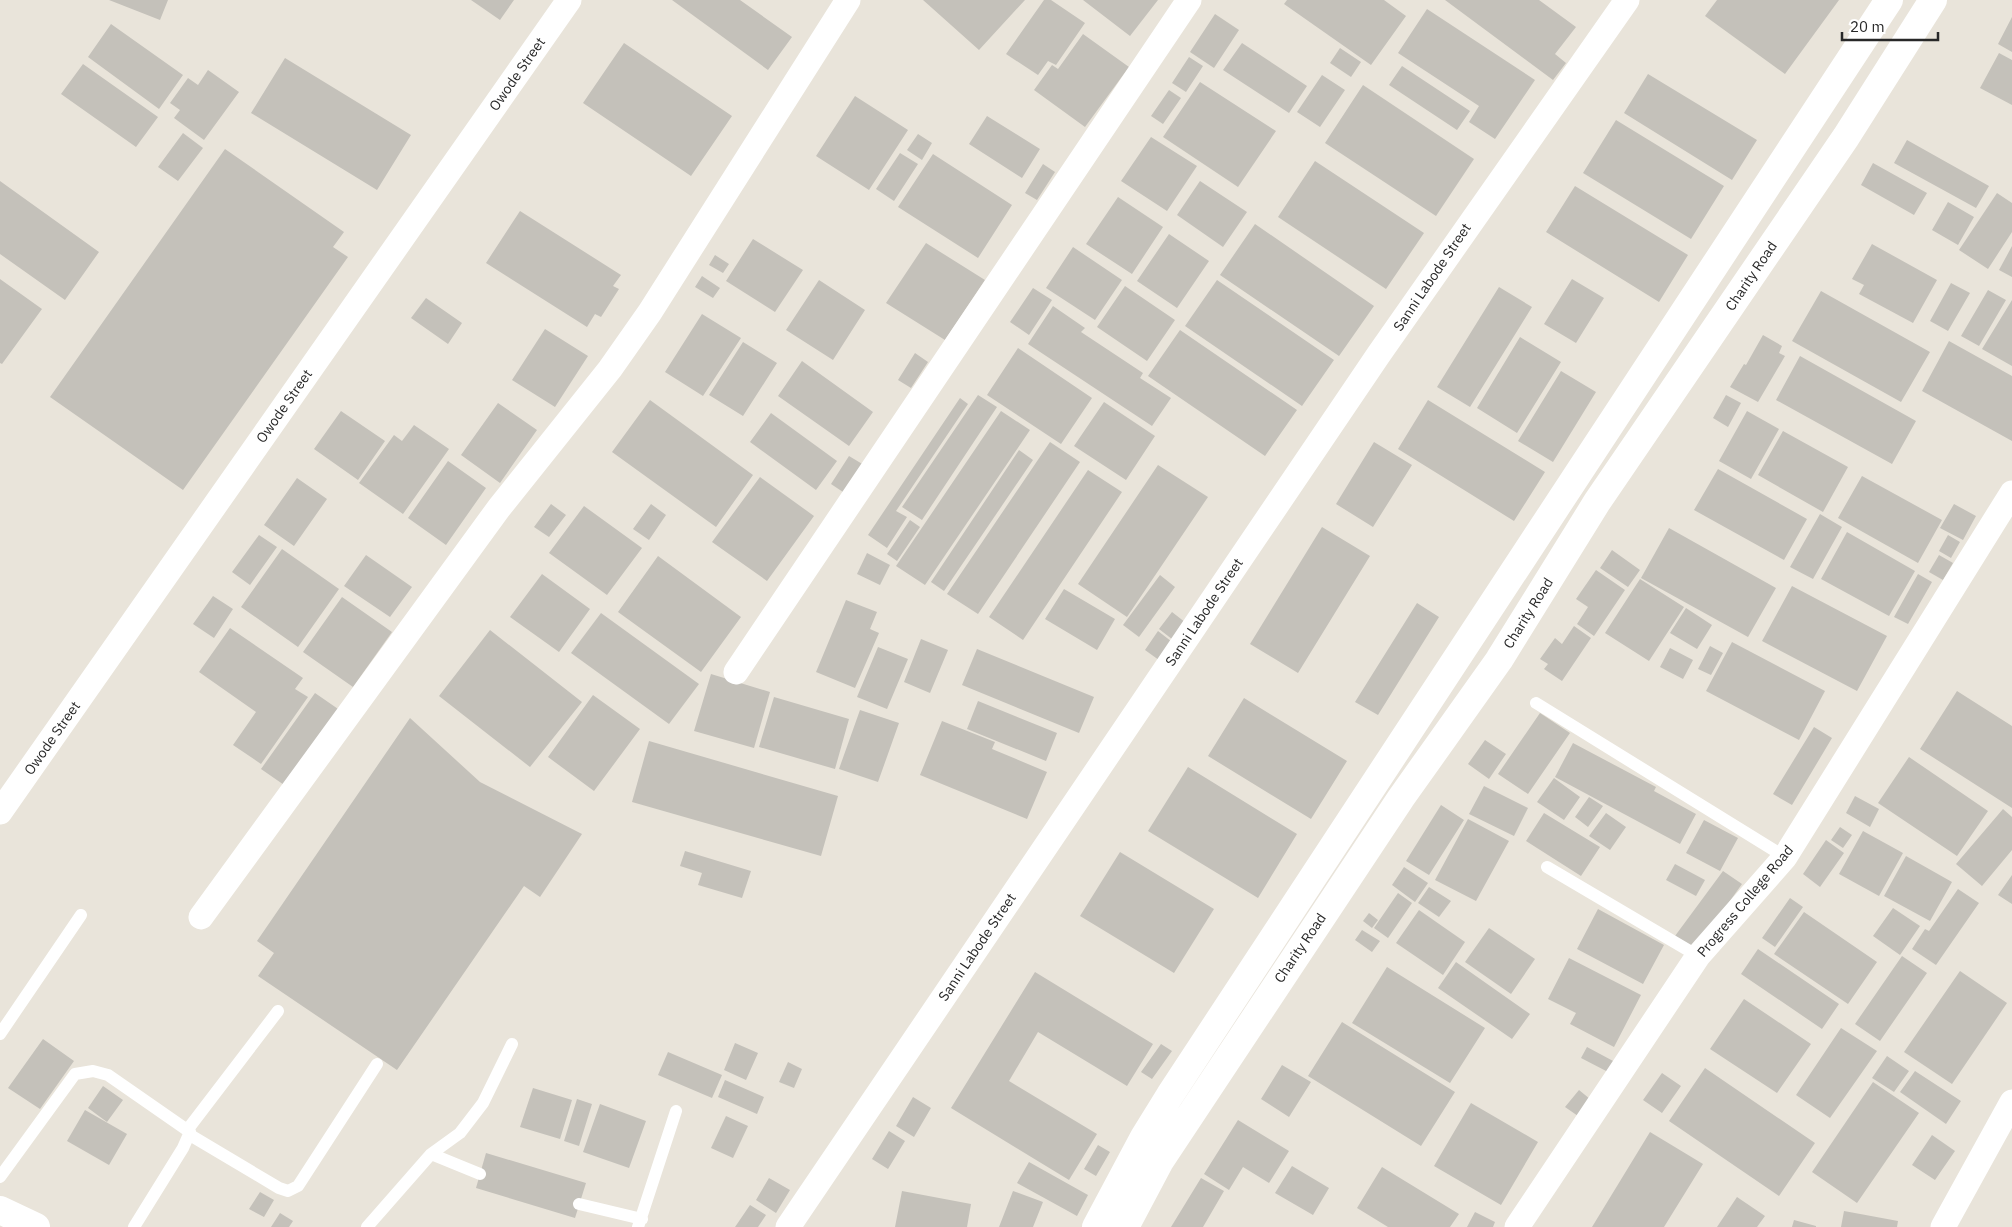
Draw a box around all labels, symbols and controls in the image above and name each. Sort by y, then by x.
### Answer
scale bar [1842,10,1938,42]
text: 20 m [1850,17,1885,36]
street label: Owode Street [485,34,549,114]
street label: Sanni Labode Street [1389,220,1475,334]
street label: Charity Road [1721,238,1781,314]
street label: Owode Street [252,366,316,446]
street label: Sanni Labode Street [1161,555,1247,669]
street label: Charity Road [1499,574,1557,652]
street label: Owode Street [20,698,84,778]
street label: Progress College Road [1693,841,1797,961]
street label: Sanni Labode Street [934,890,1020,1004]
street label: Charity Road [1270,910,1330,986]

